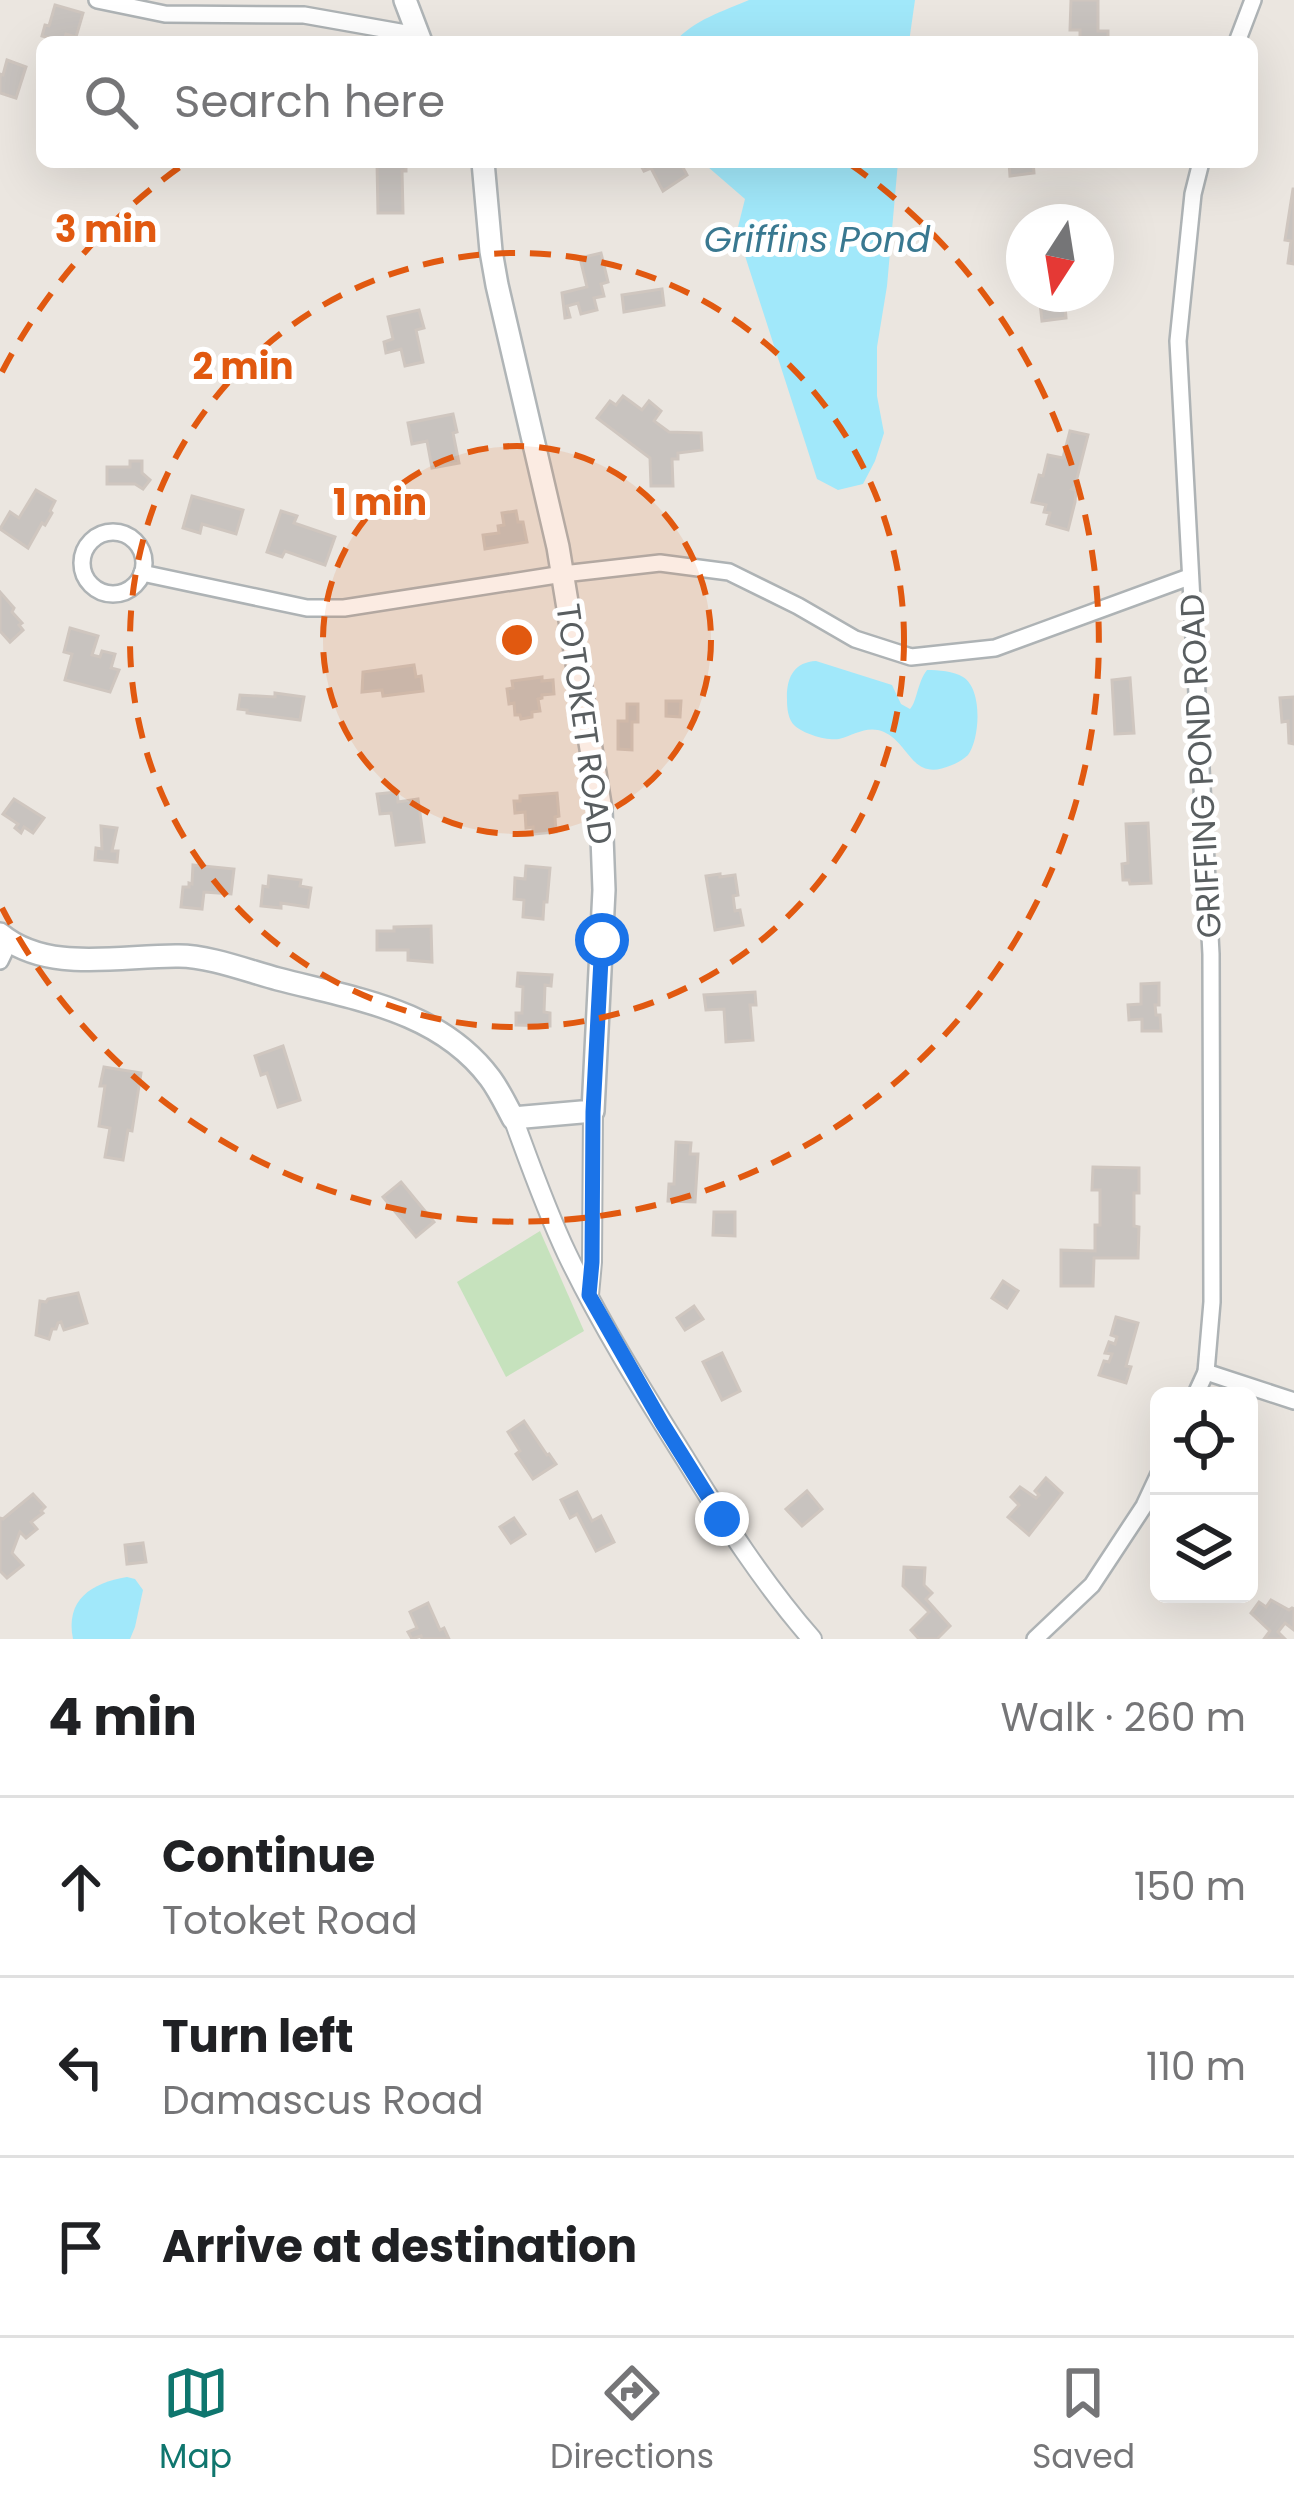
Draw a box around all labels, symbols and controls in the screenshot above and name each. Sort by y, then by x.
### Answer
search box [36,36,1258,168]
icon: search [78,69,144,135]
text: Search here [174,70,445,133]
text: 3 min [55,204,157,255]
north arrow [1006,204,1114,312]
water label: Griffins Pond [704,214,931,265]
text: 2 min [192,341,294,392]
text: 1 min [333,477,427,528]
street label: GRIFFING POND ROAD [1168,593,1233,939]
street label: TOTOKET ROAD [544,601,625,847]
centre of rings [496,619,538,661]
route start [575,913,629,967]
map controls [1150,1387,1258,1603]
button: locate [1150,1387,1258,1495]
route end [695,1492,749,1546]
button: layers [1150,1495,1258,1603]
text: 4 min [48,1681,197,1753]
text: Walk · 260 m [1001,1690,1246,1745]
text: Continue [162,1825,375,1888]
icon: ahead [48,1854,114,1920]
text: 150 m [1134,1859,1246,1914]
text: Totoket Road [162,1893,418,1948]
text: Turn left [162,2005,354,2068]
icon: left [48,2034,114,2100]
text: 110 m [1146,2039,1246,2094]
text: Damascus Road [162,2073,484,2128]
icon: arrive [48,2214,114,2280]
text: Arrive at destination [162,2215,637,2278]
tab: Map [159,2360,232,2482]
tab: Directions [550,2360,714,2482]
tab: Saved [1032,2360,1135,2482]

